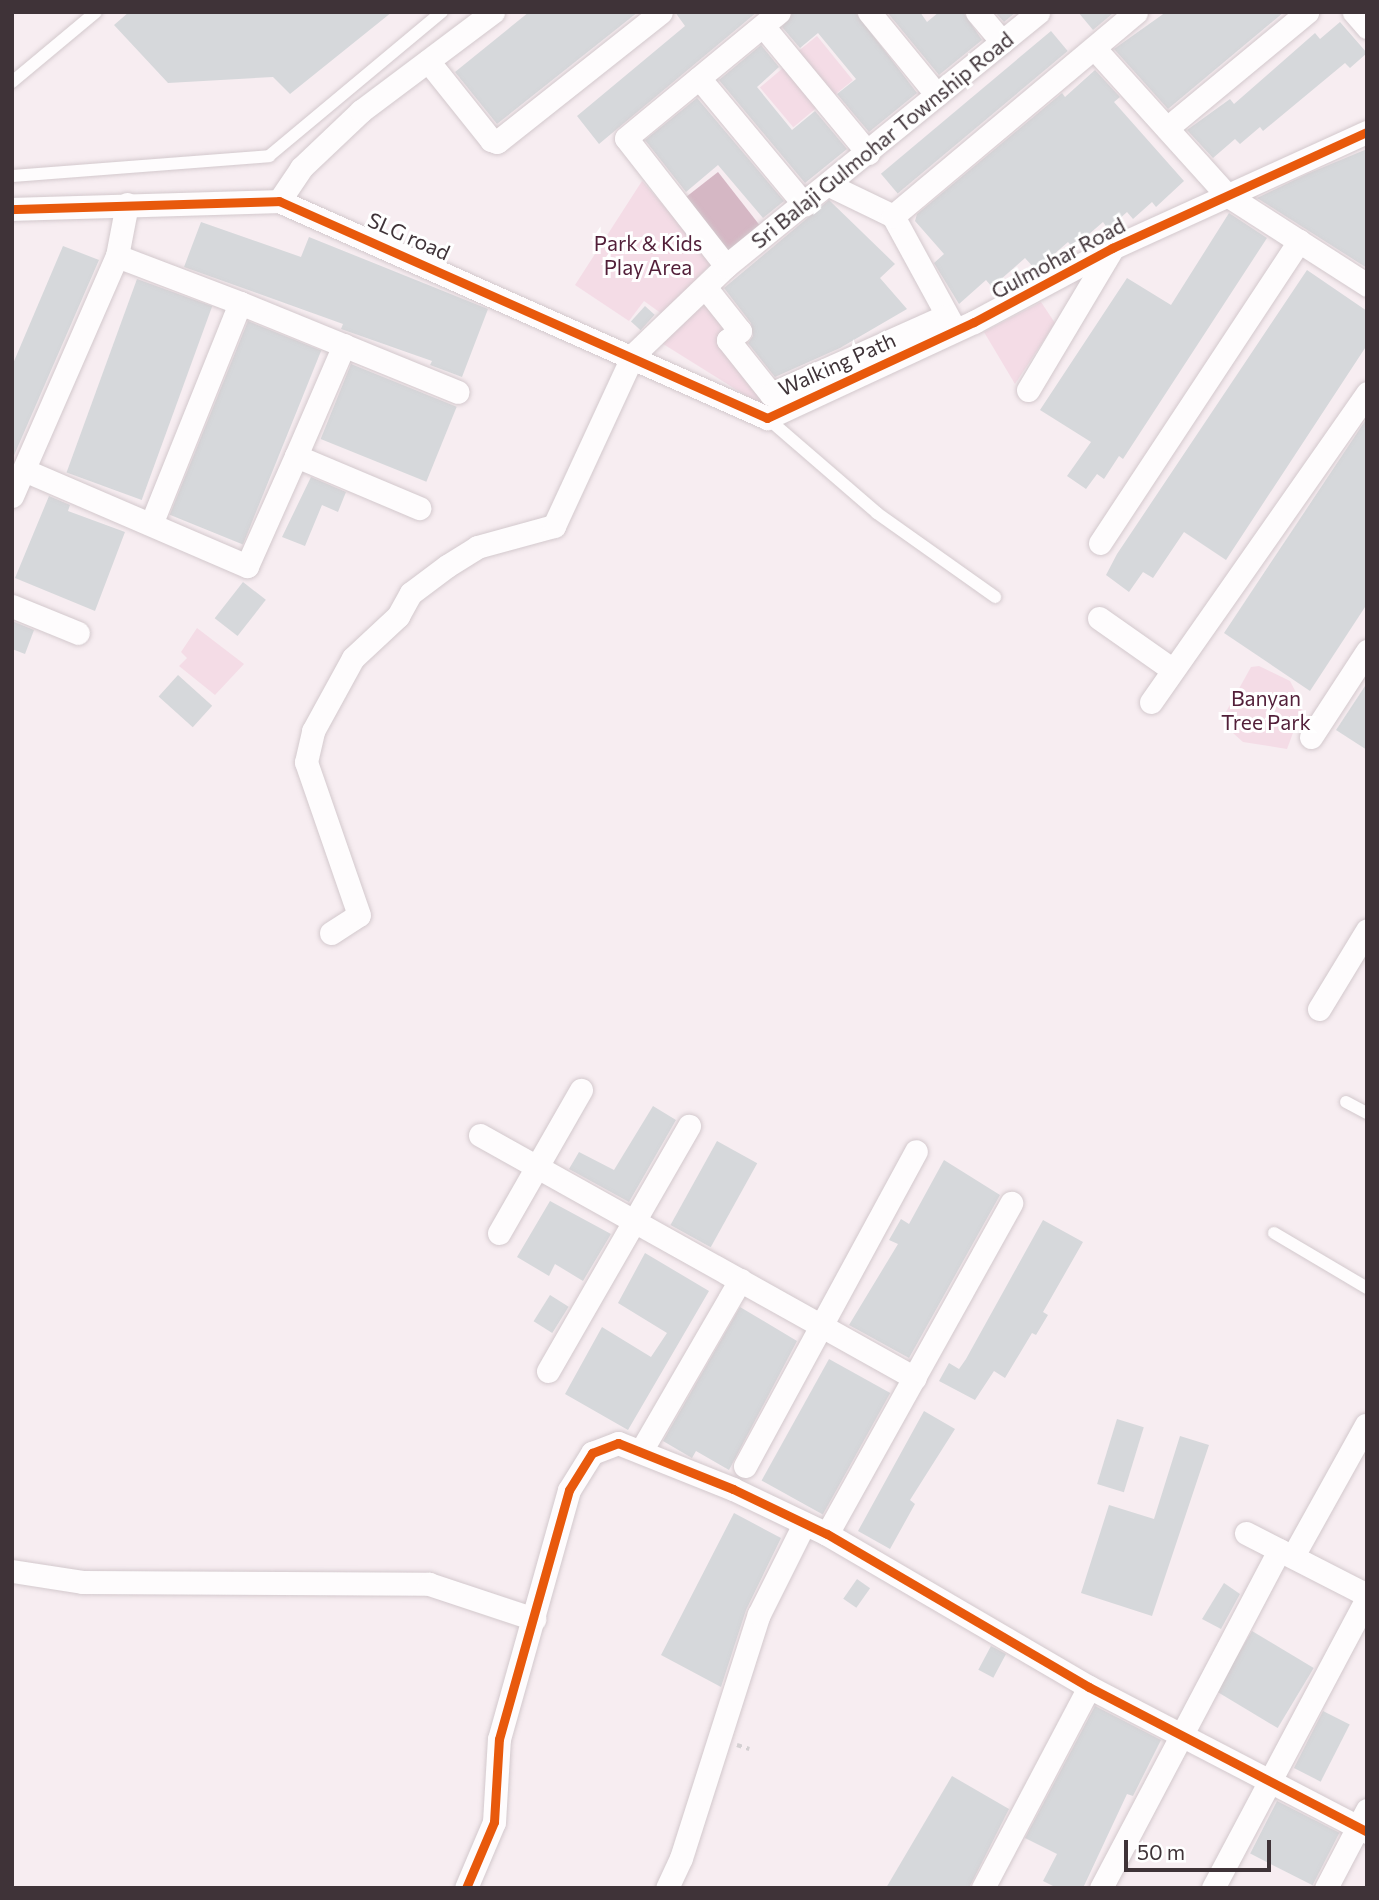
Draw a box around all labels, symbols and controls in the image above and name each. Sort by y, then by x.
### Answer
street label: Sri Balaji Gulmohar Township Road [746,26,1018,254]
street label: SLG road [364,207,454,265]
street label: Gulmohar Road [987,212,1129,304]
park label: Park & Kids Play Area [594,230,702,280]
street label: Walking Path [774,327,900,401]
park label: Banyan Tree Park [1221,685,1311,735]
scale bar [1127,1826,1274,1870]
text: 50 m [1137,1839,1185,1864]

